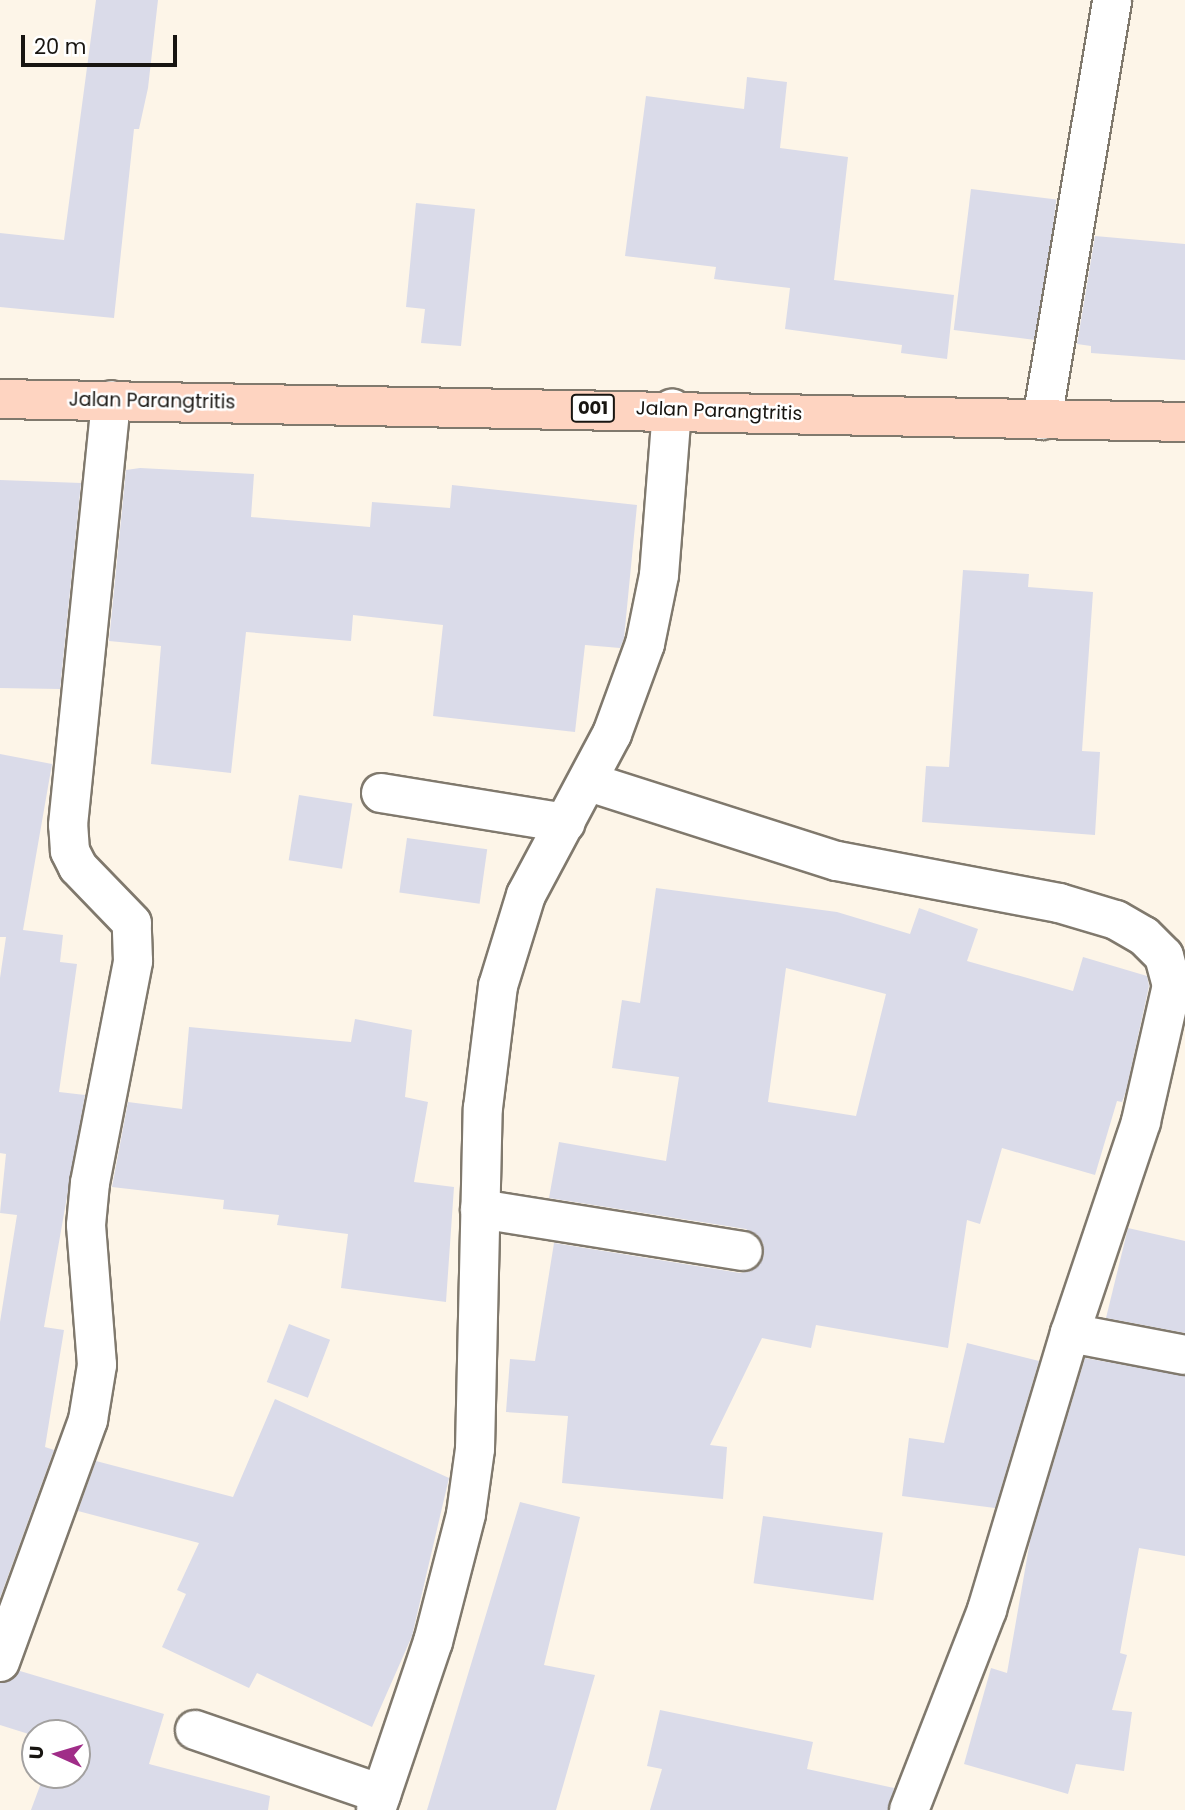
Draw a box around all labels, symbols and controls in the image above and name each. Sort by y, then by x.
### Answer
scale bar [24,21,180,65]
text: 20 m [34,32,87,61]
street label: Jalan Parangtritis [68,388,236,414]
road number: 001 [570,394,616,422]
street label: Jalan Parangtritis [635,397,803,425]
north arrow [21,1719,91,1789]
text: U [23,1745,50,1760]

